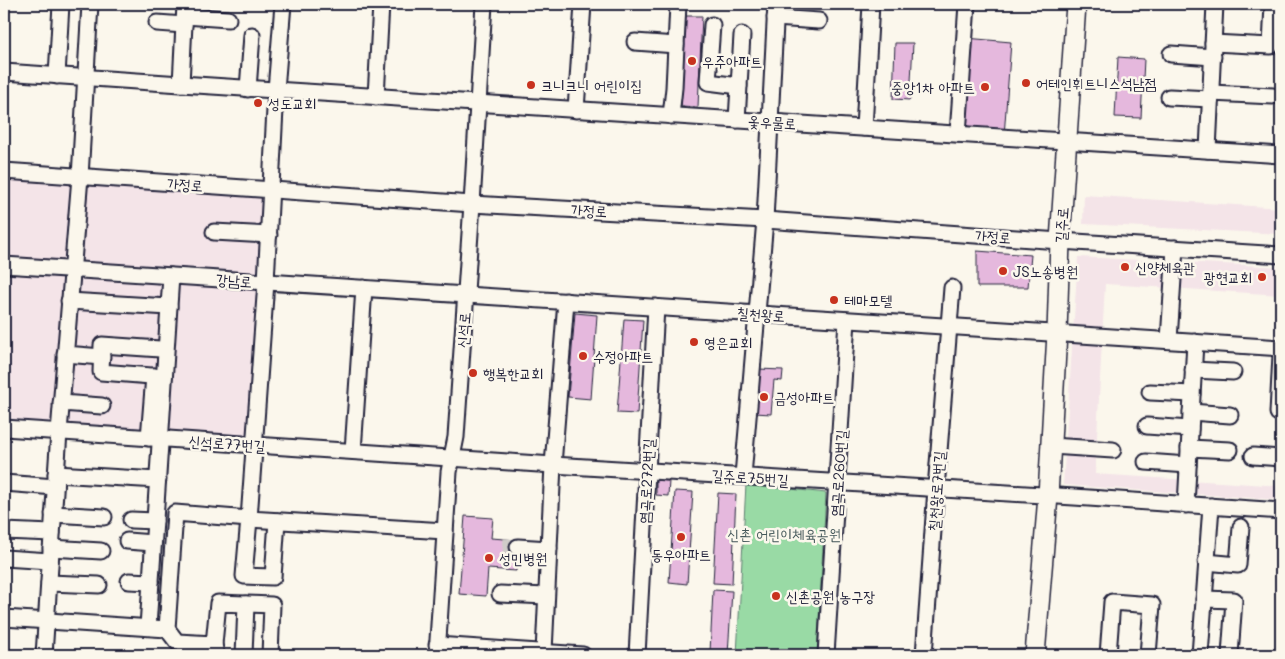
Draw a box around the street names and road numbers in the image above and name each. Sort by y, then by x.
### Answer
street label: 옻우물로 [747,111,797,133]
street label: 가정로 [166,173,204,195]
street label: 가정로 [570,199,608,221]
street label: 길주로 [1050,206,1072,244]
street label: 가정로 [974,225,1012,247]
street label: 강남로 [215,269,253,291]
street label: 칠천왕로 [736,302,786,326]
street label: 신석로 [452,311,474,349]
street label: 염곡로260번길 [825,429,851,517]
street label: 신석로77번길 [188,430,266,456]
street label: 염곡로272번길 [634,438,658,524]
street label: 칠천왕로7번길 [923,450,949,532]
street label: 길주로75번길 [711,464,789,490]

